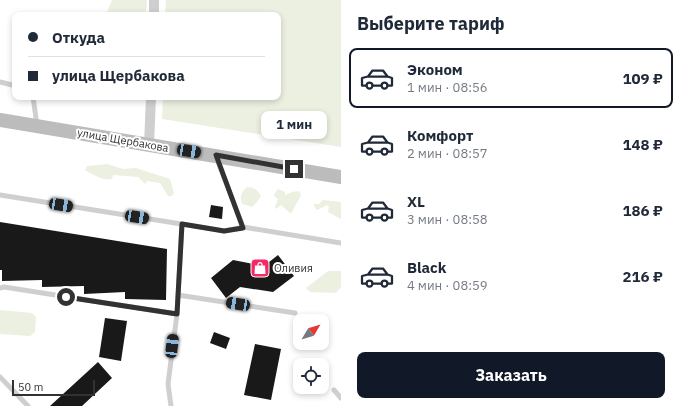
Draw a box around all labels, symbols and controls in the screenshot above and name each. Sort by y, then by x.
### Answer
text: Выберите тариф [357,12,504,35]
text: Откуда [52,28,105,47]
icon: car [359,60,395,96]
text: Эконом [407,60,463,79]
text: улица Щербакова [52,66,185,85]
text: 109 ₽ [623,69,663,88]
text: 1 мин · 08:56 [407,79,488,96]
callout: 1 мин [261,111,327,139]
text: 1 мин [276,116,312,133]
street label: улица Щербакова [76,125,170,155]
icon: car [359,126,395,162]
text: Комфорт [407,126,473,145]
text: 148 ₽ [623,135,663,154]
car [176,143,202,159]
text: 2 мин · 08:57 [407,145,488,162]
route end [285,160,303,178]
icon: car [359,192,395,228]
text: XL [407,192,425,211]
car [48,197,74,213]
text: 186 ₽ [623,201,663,220]
car [124,209,150,225]
text: 3 мин · 08:58 [407,211,488,228]
shop icon: Оливия [249,257,271,279]
icon: car [359,258,395,294]
text: Black [407,258,447,277]
place label: Оливия [274,261,313,275]
text: 216 ₽ [623,267,663,286]
text: 4 мин · 08:59 [407,277,488,294]
route start [57,288,75,306]
car [225,296,251,312]
north arrow [293,314,329,350]
map controls [293,314,329,394]
car [165,333,179,359]
button: Заказать [357,352,665,398]
button: locate [293,358,329,394]
scale bar [12,378,95,397]
text: 50 m [18,380,43,394]

